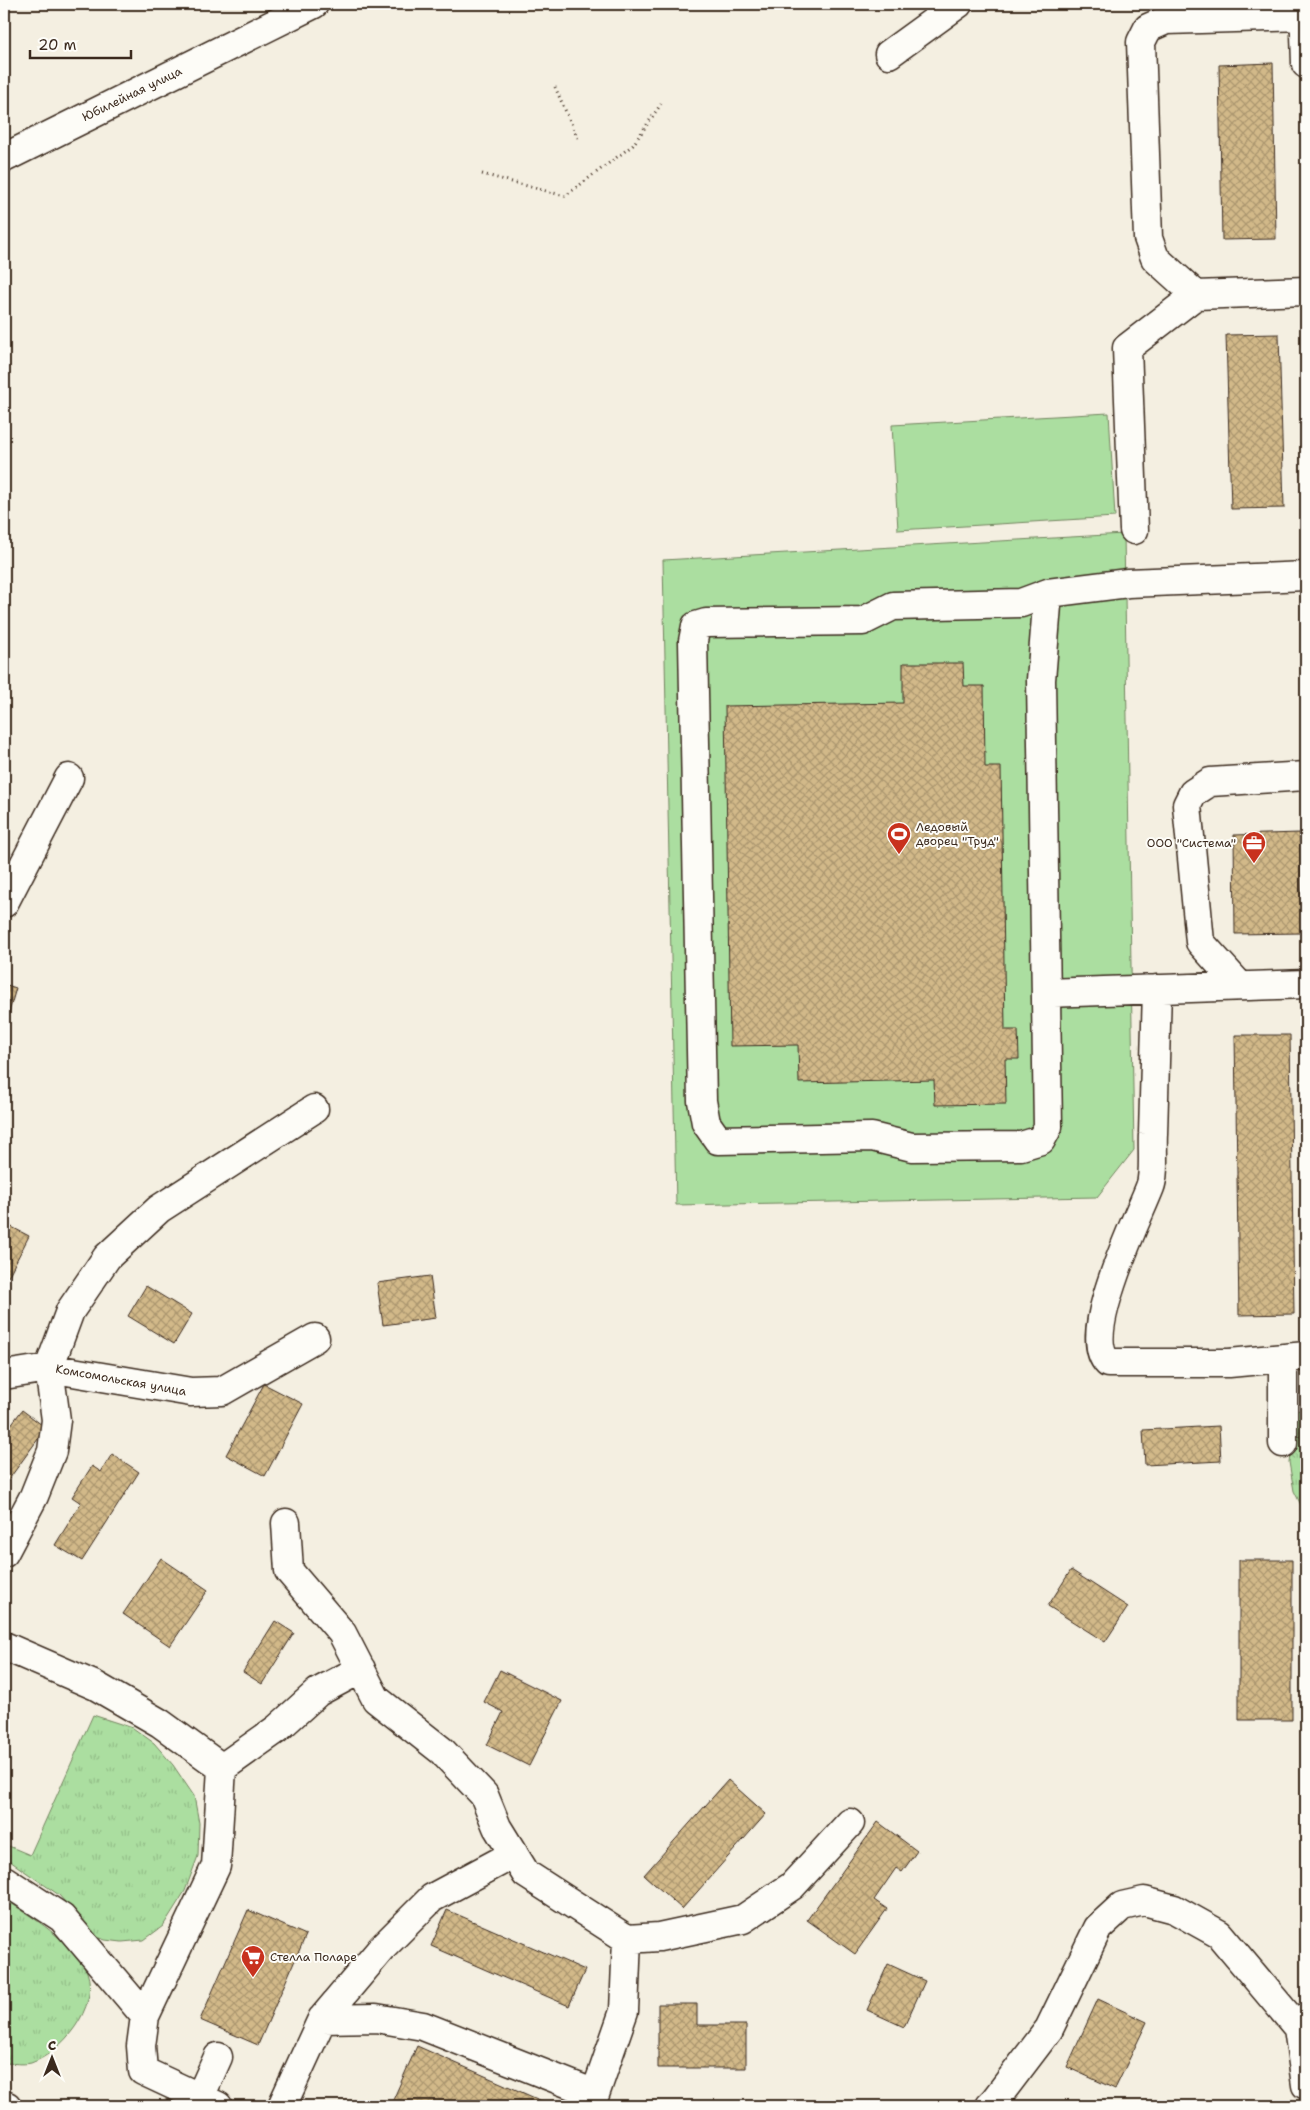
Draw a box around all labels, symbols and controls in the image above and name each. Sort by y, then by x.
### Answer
scale bar [30,28,131,60]
text: 20 m [38,35,77,55]
street label: Юбилейная улица [79,63,185,125]
place label: Ледовый дворец "Труд" [916,819,999,849]
sports icon: Ледовый дворец "Труд" [886,821,912,855]
office icon: ООО "Система" [1241,830,1267,864]
place label: ООО "Система" [1147,835,1236,851]
street label: Комсомольская улица [54,1361,188,1399]
supermarket icon: Стелла Поларе [240,1944,266,1978]
place label: Стелла Поларе [270,1949,357,1965]
north arrow [28,2032,78,2082]
text: С [48,2036,56,2054]

